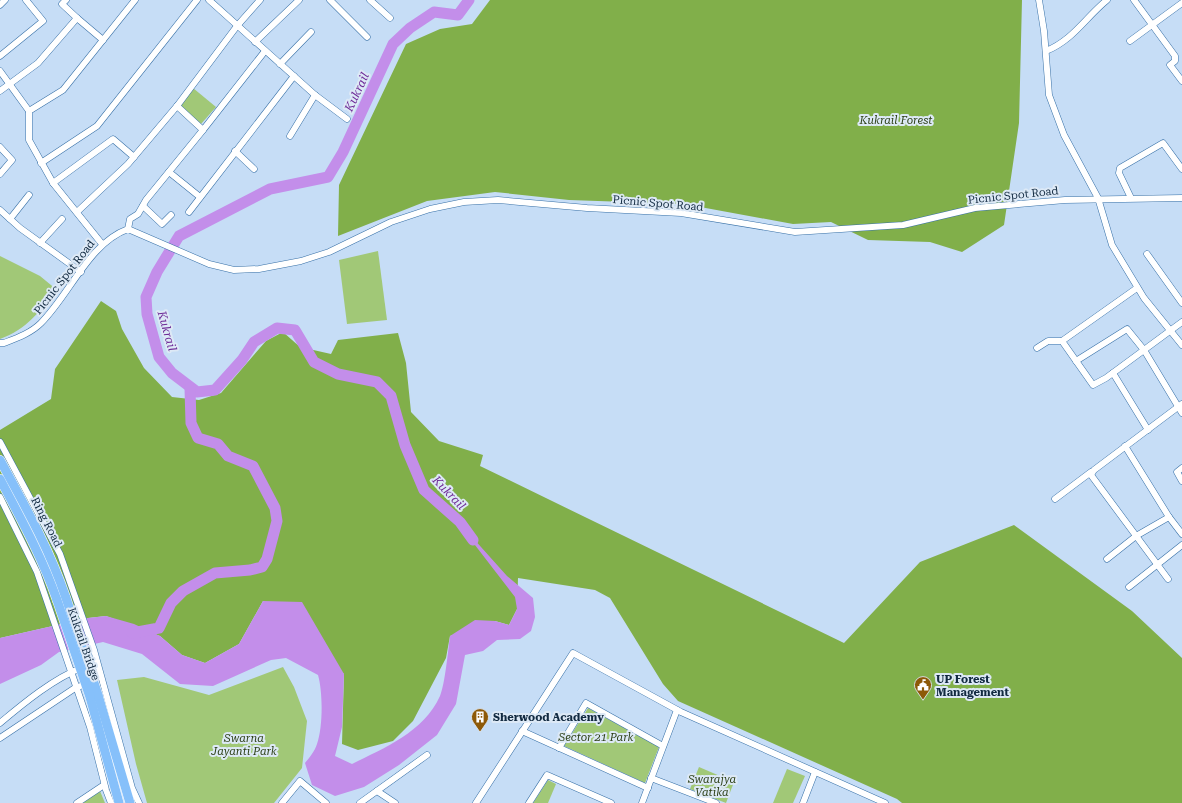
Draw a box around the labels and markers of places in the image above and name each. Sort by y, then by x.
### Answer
place label: UP Forest Management [936,673,1009,699]
public building icon: UP Forest Management [913,675,933,700]
building icon: Sherwood Academy [470,707,490,732]
place label: Sherwood Academy [493,711,604,724]

